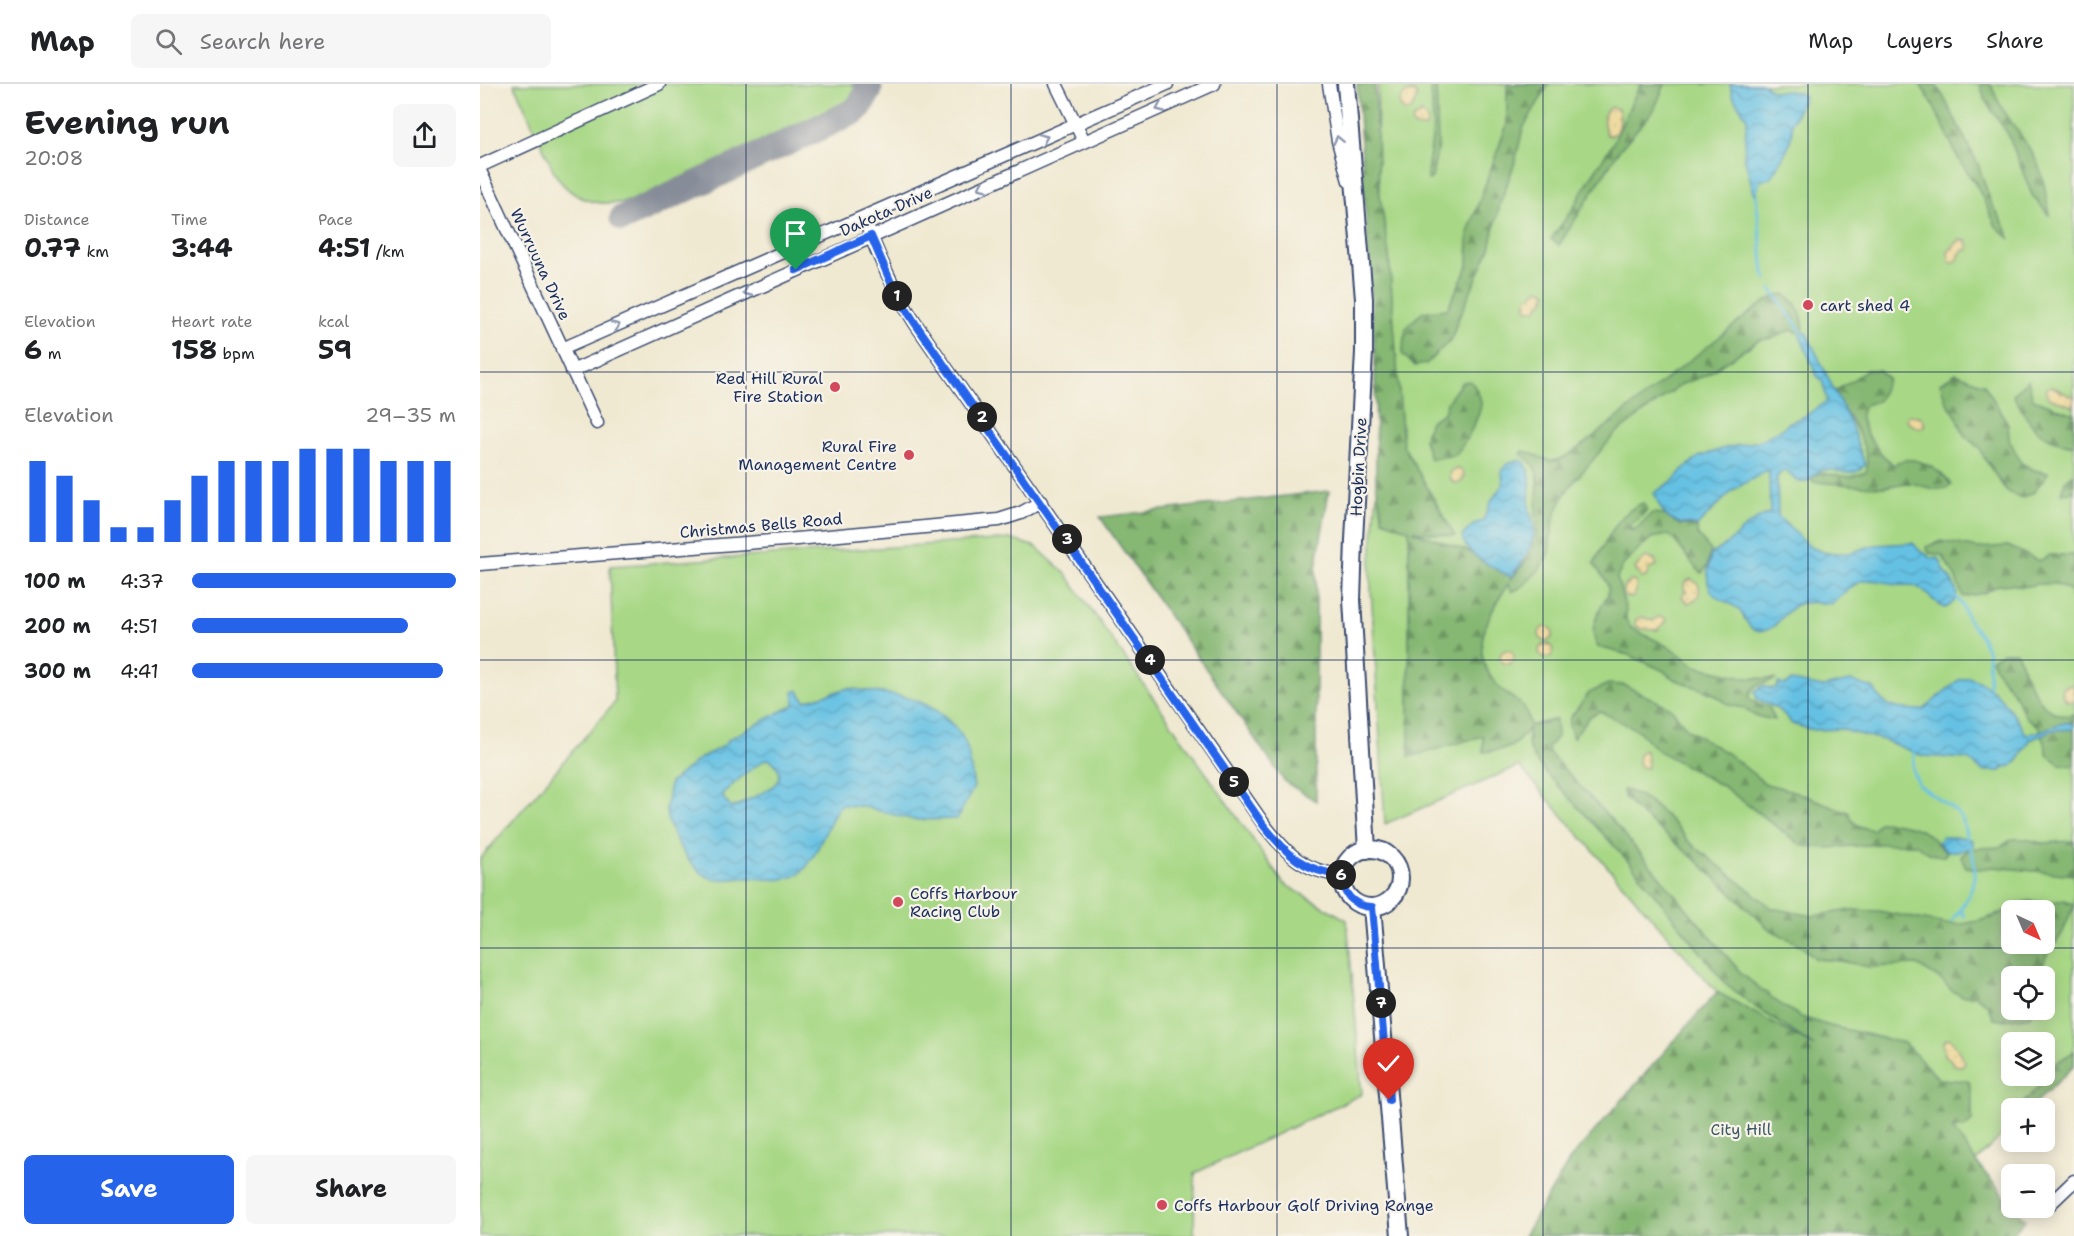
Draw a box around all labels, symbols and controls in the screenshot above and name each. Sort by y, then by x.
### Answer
search box [131,14,551,68]
text: Map [30,22,95,60]
icon: search [152,25,185,58]
text: Search here [200,27,325,56]
text: Map [1808,27,1853,55]
text: Layers [1886,27,1953,55]
text: Share [1986,27,2044,55]
text: Evening run [24,100,230,145]
one-way arrow [1156,100,1167,112]
button: share [393,104,456,167]
one-way arrow [1038,133,1049,145]
one-way arrow [1333,135,1346,145]
text: 20:08 [24,145,84,171]
one-way arrow [977,179,988,191]
street label: Dakota Drive [837,182,936,241]
street label: Wurruuna Drive [505,205,576,323]
pin [770,208,821,270]
text: Distance [24,209,90,230]
text: Time [171,209,208,230]
text: Pace [318,209,353,230]
icon: arrive [779,217,812,250]
text: 0.77 [24,230,81,265]
text: 3:44 [171,230,233,265]
text: 4:51 [318,230,371,265]
text: km [81,241,109,262]
text: /km [371,241,405,262]
pin: 1 [882,281,912,311]
one-way arrow [742,285,753,297]
text: 1 [893,285,901,306]
place label: cart shed 4 [1820,295,1910,316]
marker: cart shed 4 [1801,298,1815,312]
text: Elevation [24,311,96,332]
text: Heart rate [171,311,253,332]
text: kcal [318,311,349,332]
one-way arrow [610,321,621,333]
text: 6 [24,332,42,367]
text: 158 [171,332,217,367]
text: 59 [318,332,352,367]
text: m [42,343,61,364]
text: bpm [217,343,255,364]
place label: Red Hill Rural Fire Station [716,368,823,407]
marker: Red Hill Rural Fire Station [828,380,842,394]
text: Elevation [24,402,114,428]
text: 29–35 m [365,402,456,428]
pin: 2 [967,402,997,432]
text: 2 [976,406,988,427]
street label: Hogbin Drive [1345,417,1372,517]
place label: Rural Fire Management Centre [738,436,897,475]
marker: Rural Fire Management Centre [902,448,916,462]
street label: Christmas Bells Road [679,508,843,543]
pin: 3 [1052,524,1082,554]
text: 3 [1061,528,1073,549]
text: 100 m [24,568,86,594]
text: 4:37 [120,568,164,594]
text: 200 m [24,613,91,639]
text: 4:51 [120,613,158,639]
pin: 4 [1135,645,1165,675]
text: 4 [1144,649,1156,670]
text: 300 m [24,658,91,684]
text: 4:41 [120,658,159,684]
pin: 5 [1219,767,1249,797]
text: 5 [1229,771,1239,792]
pin: 6 [1326,860,1356,890]
text: 6 [1335,864,1347,885]
place label: Coffs Harbour Racing Club [910,883,1018,922]
marker: Coffs Harbour Racing Club [891,895,905,909]
north arrow [2001,900,2055,954]
map controls [2001,900,2055,1218]
button: locate [2001,966,2055,1020]
pin: 7 [1366,988,1396,1018]
text: 7 [1375,992,1387,1013]
button: layers [2001,1032,2055,1086]
pin [1363,1038,1414,1100]
icon: check [1372,1047,1405,1080]
button: + [2001,1098,2055,1152]
park label: City Hill [1711,1119,1772,1140]
button: Save [24,1155,234,1224]
button: Share [246,1155,456,1224]
button: − [2001,1164,2055,1218]
place label: Coffs Harbour Golf Driving Range [1174,1195,1434,1216]
marker: Coffs Harbour Golf Driving Range [1155,1198,1169,1212]

